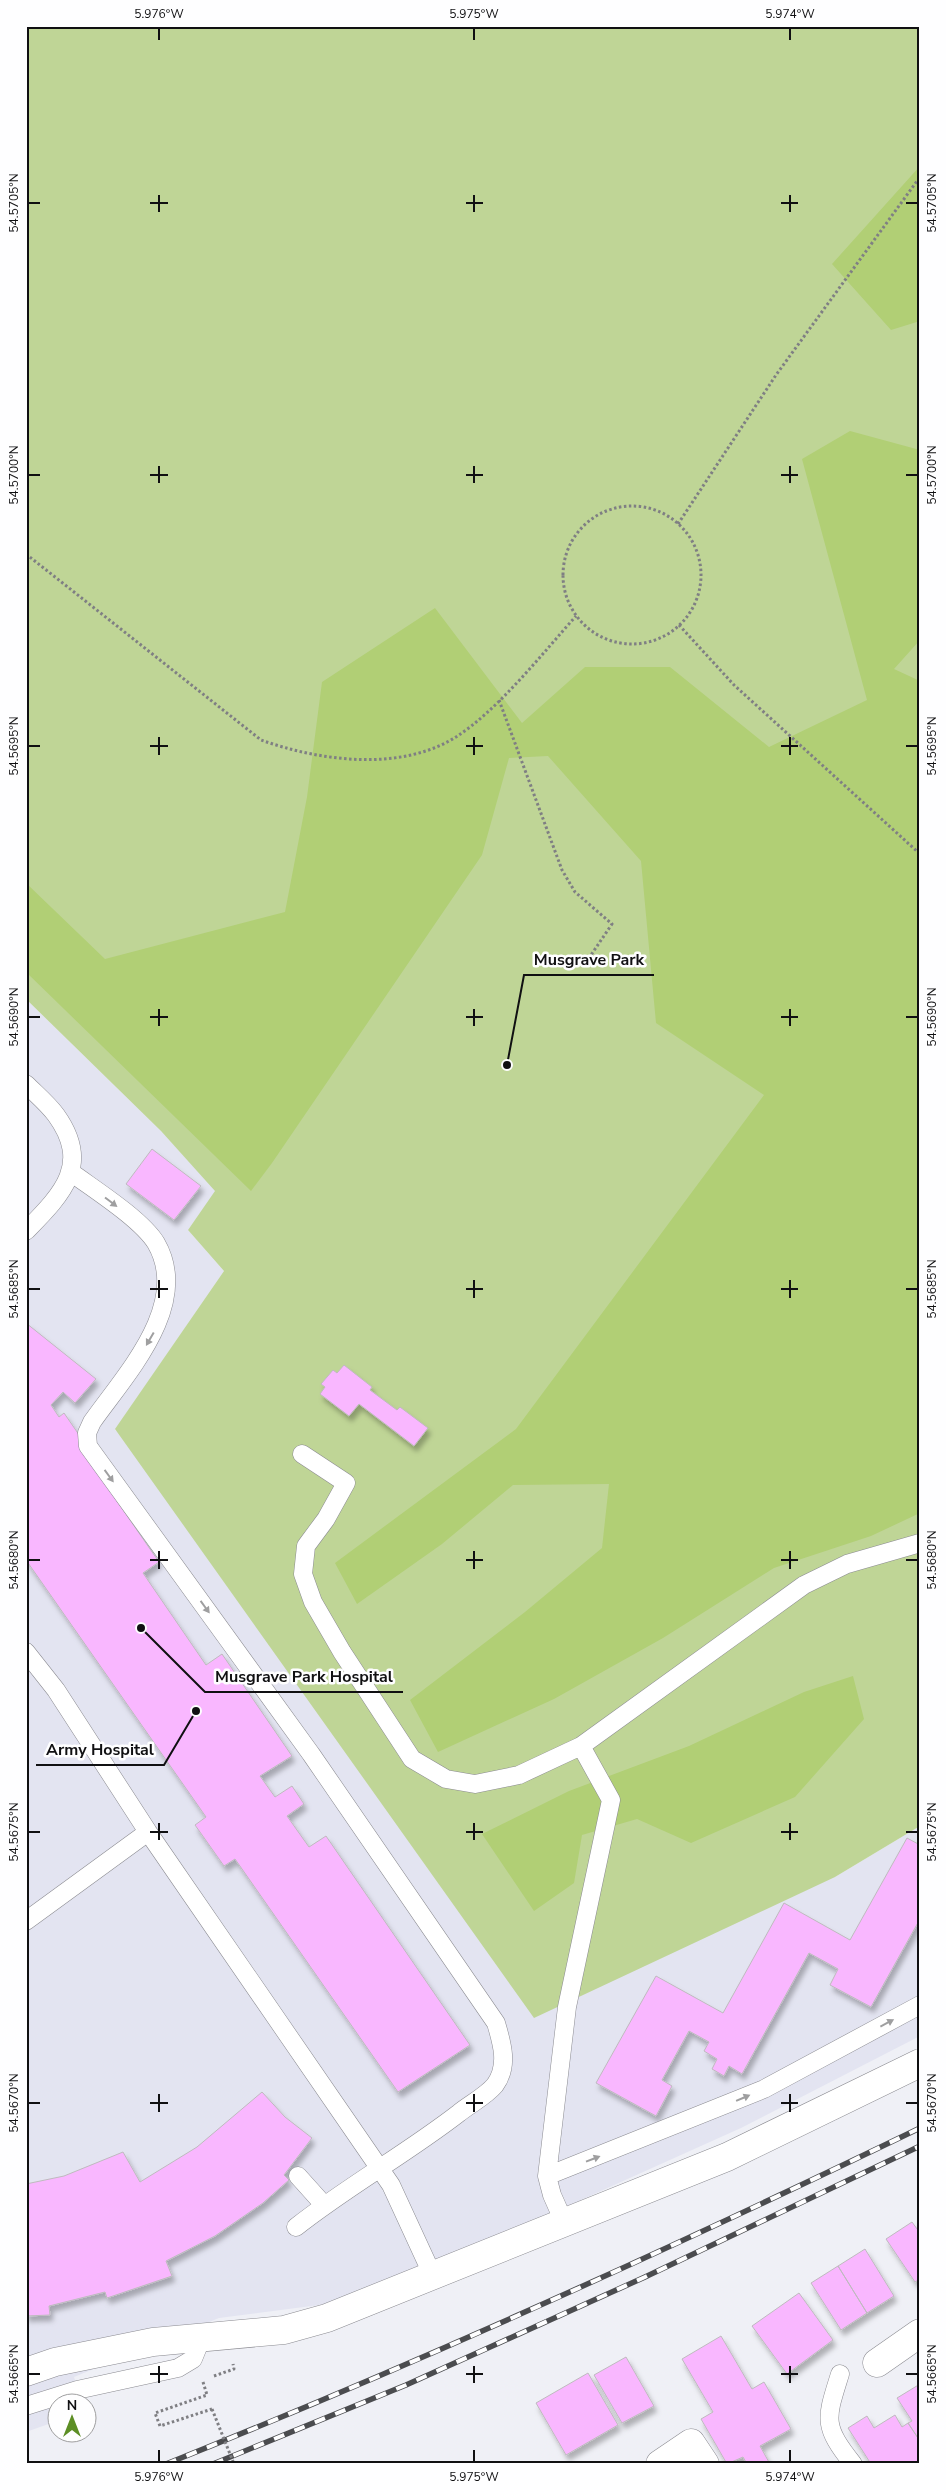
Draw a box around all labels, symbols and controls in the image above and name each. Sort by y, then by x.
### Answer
text: 5.976°W [134,6,184,22]
text: 5.975°W [449,6,499,22]
text: 5.974°W [765,6,815,22]
text: 54.5705°N [6,173,22,233]
text: 54.5705°N [924,173,940,233]
text: 54.5700°N [6,445,22,505]
text: 54.5700°N [924,445,940,505]
text: 54.5695°N [6,716,22,776]
text: 54.5695°N [924,716,940,776]
callout: Musgrave Park [524,944,654,975]
text: Musgrave Park [534,949,645,971]
text: 54.5690°N [6,987,22,1047]
text: 54.5690°N [924,987,940,1047]
one-way arrow [104,1197,118,1207]
text: 54.5685°N [6,1259,22,1319]
text: 54.5685°N [924,1259,940,1319]
one-way arrow [145,1333,154,1346]
one-way arrow [104,1469,114,1482]
text: 54.5680°N [6,1530,22,1590]
text: 54.5680°N [924,1530,940,1590]
one-way arrow [200,1600,210,1614]
callout: Musgrave Park Hospital [205,1661,403,1692]
text: Musgrave Park Hospital [215,1666,393,1688]
callout: Army Hospital [36,1734,164,1765]
text: Army Hospital [46,1739,154,1761]
text: 54.5675°N [6,1802,22,1862]
text: 54.5675°N [924,1802,940,1862]
one-way arrow [881,2018,894,2027]
text: 54.5670°N [6,2073,22,2133]
text: 54.5670°N [924,2073,940,2133]
one-way arrow [736,2094,751,2102]
one-way arrow [585,2154,600,2162]
text: 54.5665°N [6,2344,22,2404]
text: 54.5665°N [924,2344,940,2404]
north arrow [48,2392,98,2442]
text: N [67,2396,77,2415]
text: 5.976°W [134,2469,184,2485]
text: 5.975°W [449,2469,499,2485]
text: 5.974°W [765,2469,815,2485]

